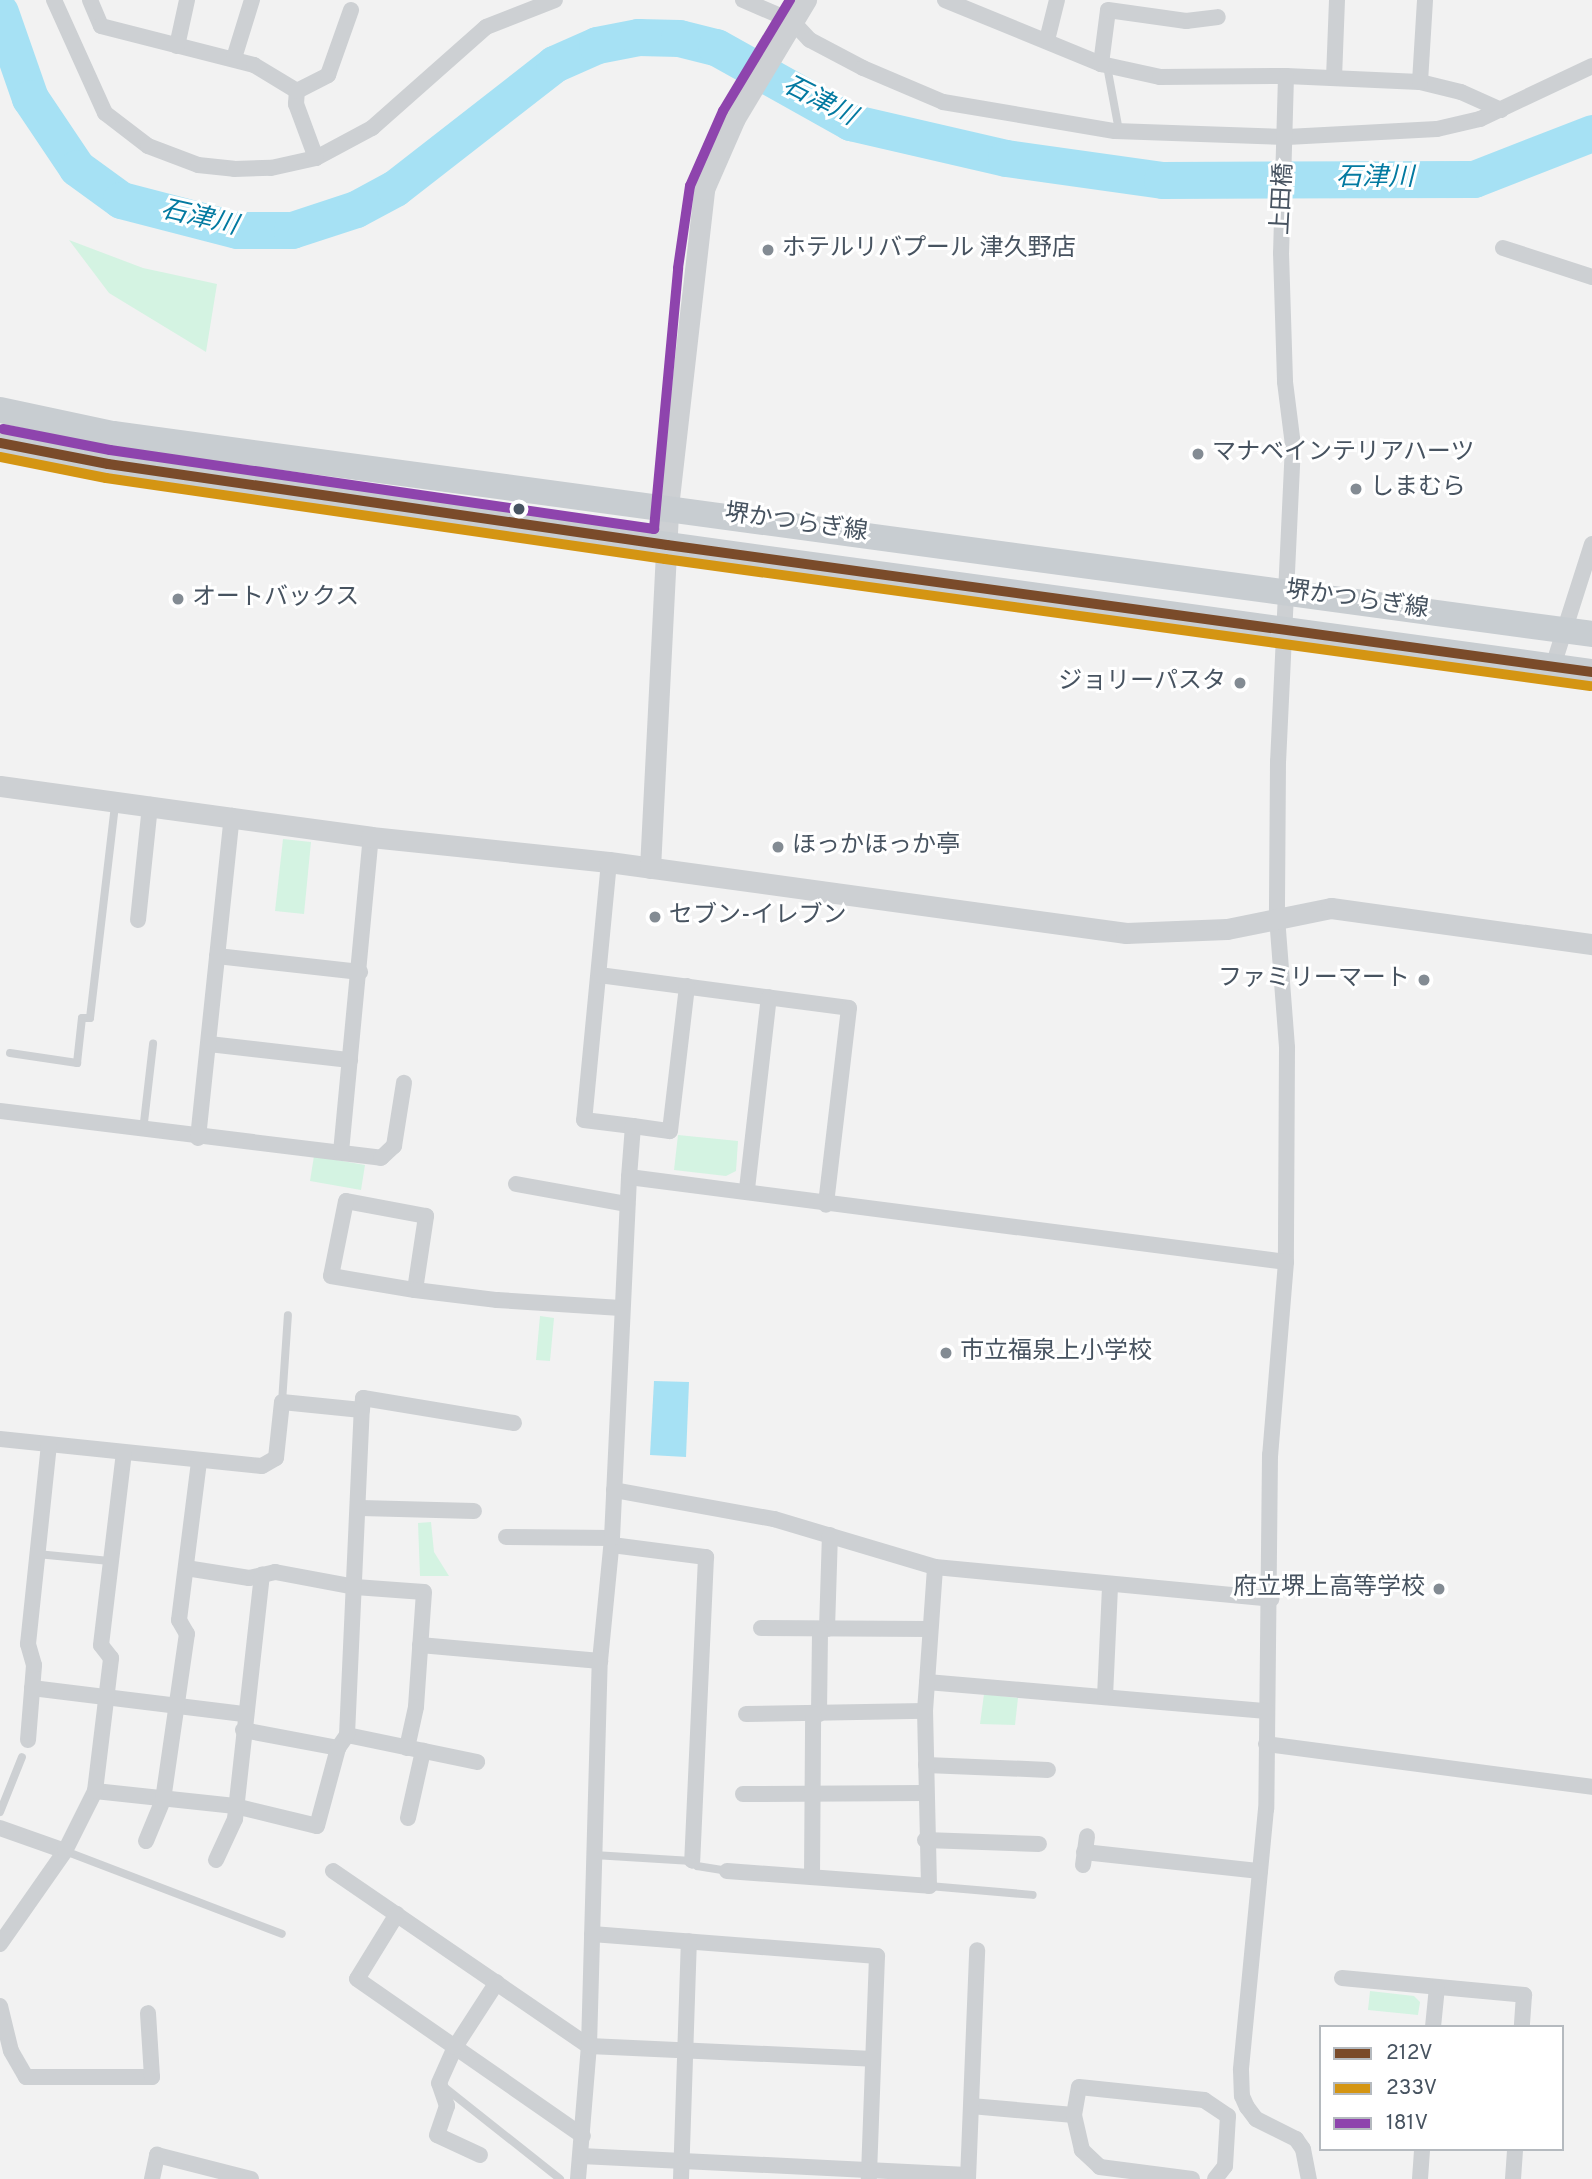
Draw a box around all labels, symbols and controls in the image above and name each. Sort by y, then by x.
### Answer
water label: 石津川 [777,70,861,134]
street label: 上田橋 [1268,162,1300,236]
water label: 石津川 [1336,163,1414,195]
water label: 石津川 [157,195,241,243]
place label: ホテルリバプール 津久野店 [782,236,1076,264]
marker: ホテルリバプール 津久野店 [760,242,776,258]
place label: マナベインテリアハーツ [1212,440,1476,468]
marker: マナベインテリアハーツ [1190,446,1206,462]
place label: しまむら [1370,475,1466,503]
marker: しまむら [1348,481,1364,497]
street label: 堺かつらぎ線 [723,500,869,548]
unlabelled marker [512,502,526,516]
street label: 堺かつらぎ線 [1284,577,1430,625]
place label: オートバックス [192,585,360,613]
marker: オートバックス [170,591,186,607]
place label: ジョリーパスタ [1058,669,1226,697]
marker: ジョリーパスタ [1232,675,1248,691]
place label: ほっかほっか亭 [792,833,960,861]
marker: ほっかほっか亭 [770,839,786,855]
place label: セブン-イレブン [669,903,847,931]
marker: セブン-イレブン [647,909,663,925]
place label: ファミリーマート [1218,966,1410,994]
marker: ファミリーマート [1416,972,1432,988]
place label: 市立福泉上小学校 [960,1339,1152,1367]
marker: 市立福泉上小学校 [938,1345,954,1361]
place label: 府立堺上高等学校 [1233,1575,1425,1603]
marker: 府立堺上高等学校 [1431,1581,1447,1597]
legend [1319,2025,1564,2151]
text: 212V [1386,2040,1433,2067]
text: 233V [1386,2075,1437,2102]
text: 181V [1386,2110,1428,2137]

